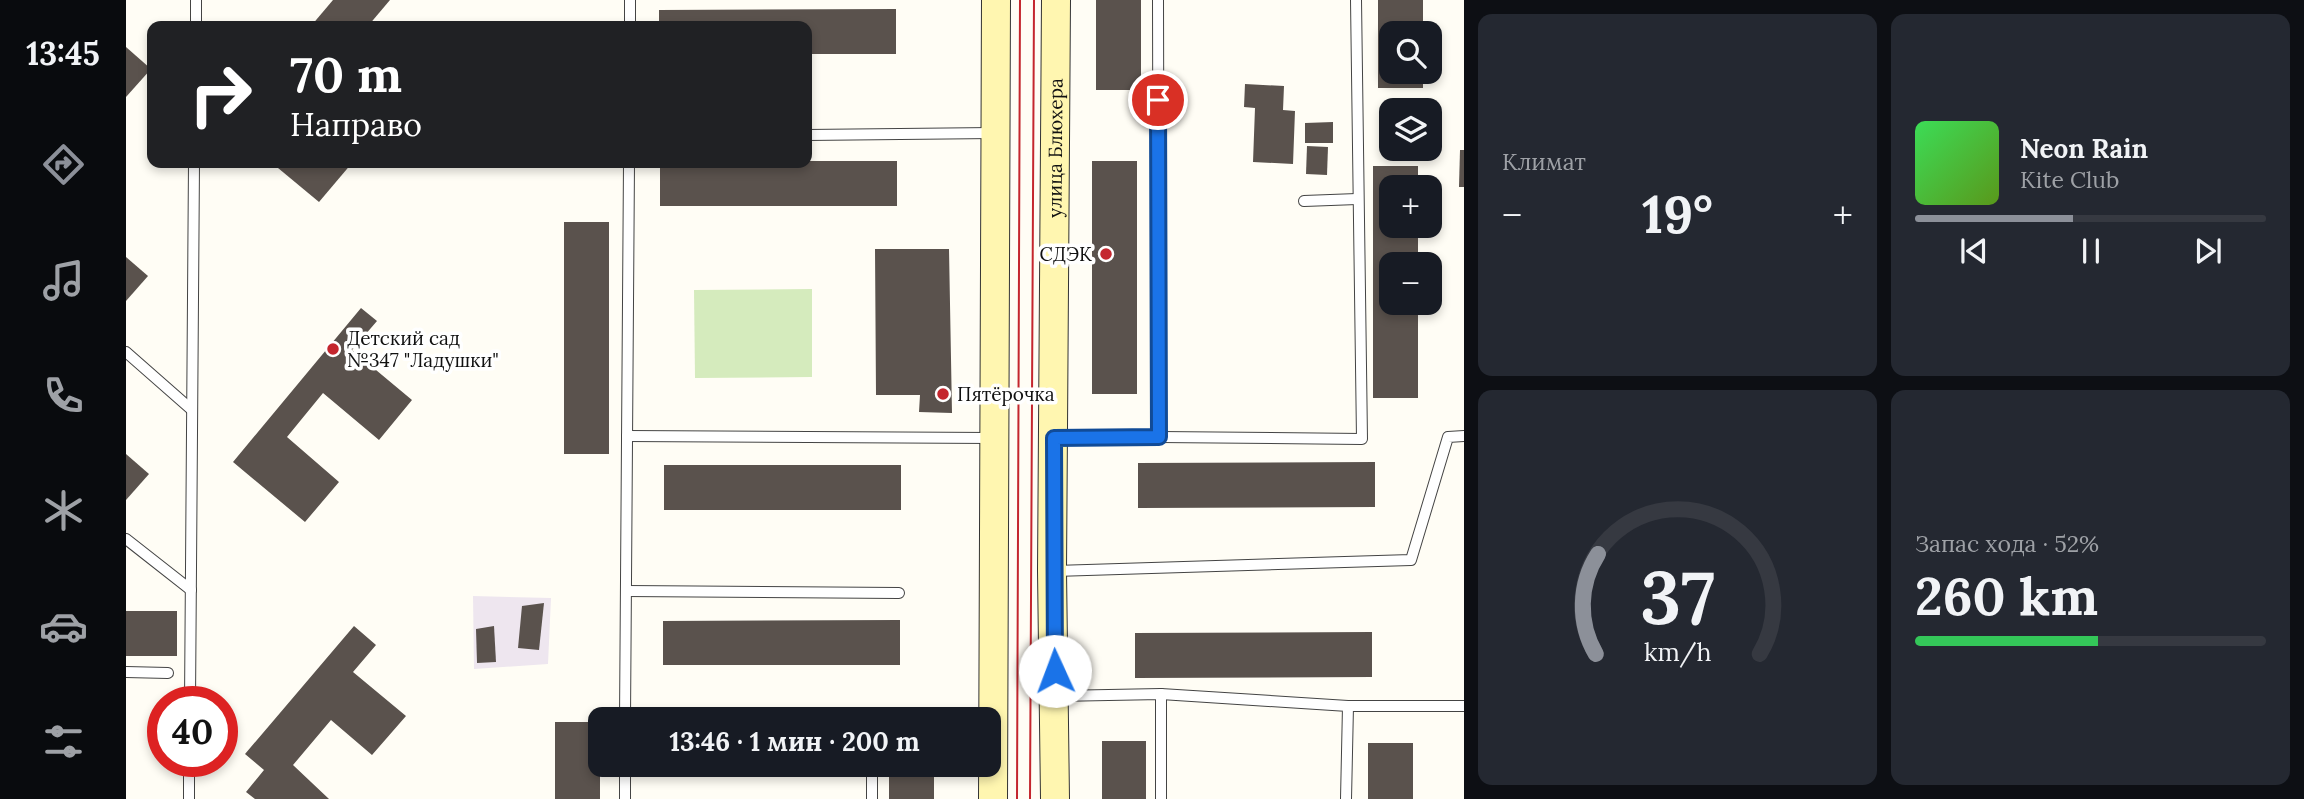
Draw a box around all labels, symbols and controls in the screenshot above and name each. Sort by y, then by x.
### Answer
map controls [1379,21,1442,315]
button: search [1379,21,1442,84]
text: 13:45 [26,33,100,74]
text: 70 m [290,43,402,105]
icon: right [175,49,266,140]
pin [1128,70,1188,130]
street label: улица Блюхера [1042,78,1067,218]
icon: arrive [1139,81,1177,119]
button: layers [1379,98,1442,161]
text: Направо [290,104,422,145]
text: Neon Rain [2020,132,2148,165]
icon: directions [39,140,88,189]
text: Климат [1502,147,1586,176]
text: Kite Club [2020,165,2119,194]
button: + [1379,175,1442,238]
text: 19° [1642,181,1713,247]
text: − [1502,191,1522,239]
text: + [1833,191,1853,239]
icon: previous [1955,232,1993,270]
icon: pause [2072,232,2110,270]
icon: next [2189,232,2227,270]
place label: СДЭК [1040,242,1092,266]
marker: СДЭК [1098,246,1114,262]
button: − [1379,252,1442,315]
icon: music [39,256,88,305]
place label: Детский сад №347 "Ладушки" [347,326,499,372]
marker: Детский сад №347 "Ладушки" [325,341,341,357]
icon: phone [39,371,88,420]
place label: Пятёрочка [957,382,1055,406]
marker: Пятёрочка [935,386,951,402]
icon: climate [39,486,88,535]
text: Запас хода · 52% [1915,529,2099,558]
text: 37 [1640,551,1715,644]
text: 260 km [1915,563,2098,629]
icon: car [39,602,88,651]
position arrow [1018,634,1092,708]
text: km/h [1644,635,1711,667]
speed limit sign: 40 [147,686,238,777]
icon: filters [39,717,88,766]
text: 13:46 · 1 мин · 200 m [669,725,920,758]

